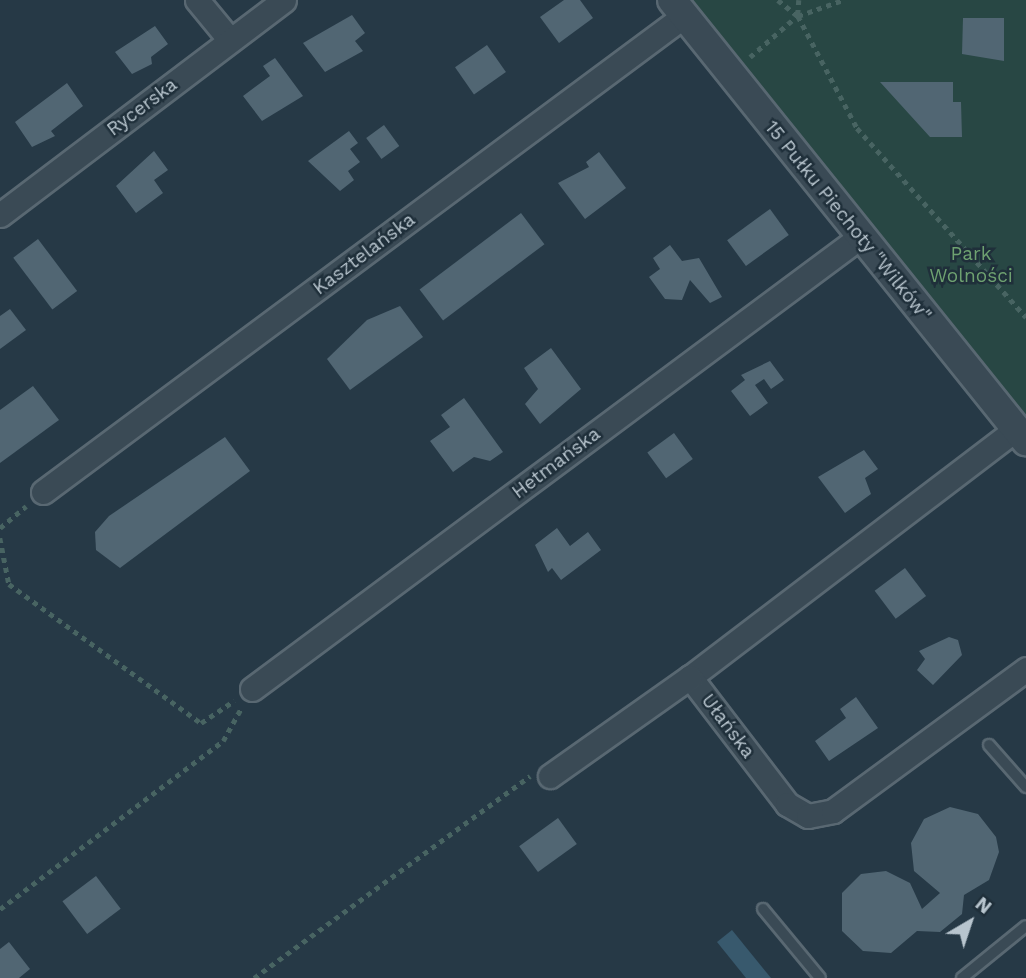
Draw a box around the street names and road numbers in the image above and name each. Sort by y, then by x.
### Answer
street label: Rycerska [102,73,182,141]
street label: 15 Pułku Piechoty "Wilków" [760,116,936,326]
street label: Kasztelańska [309,208,419,300]
street label: Hetmańska [507,422,605,504]
street label: Ułańska [697,689,759,763]

